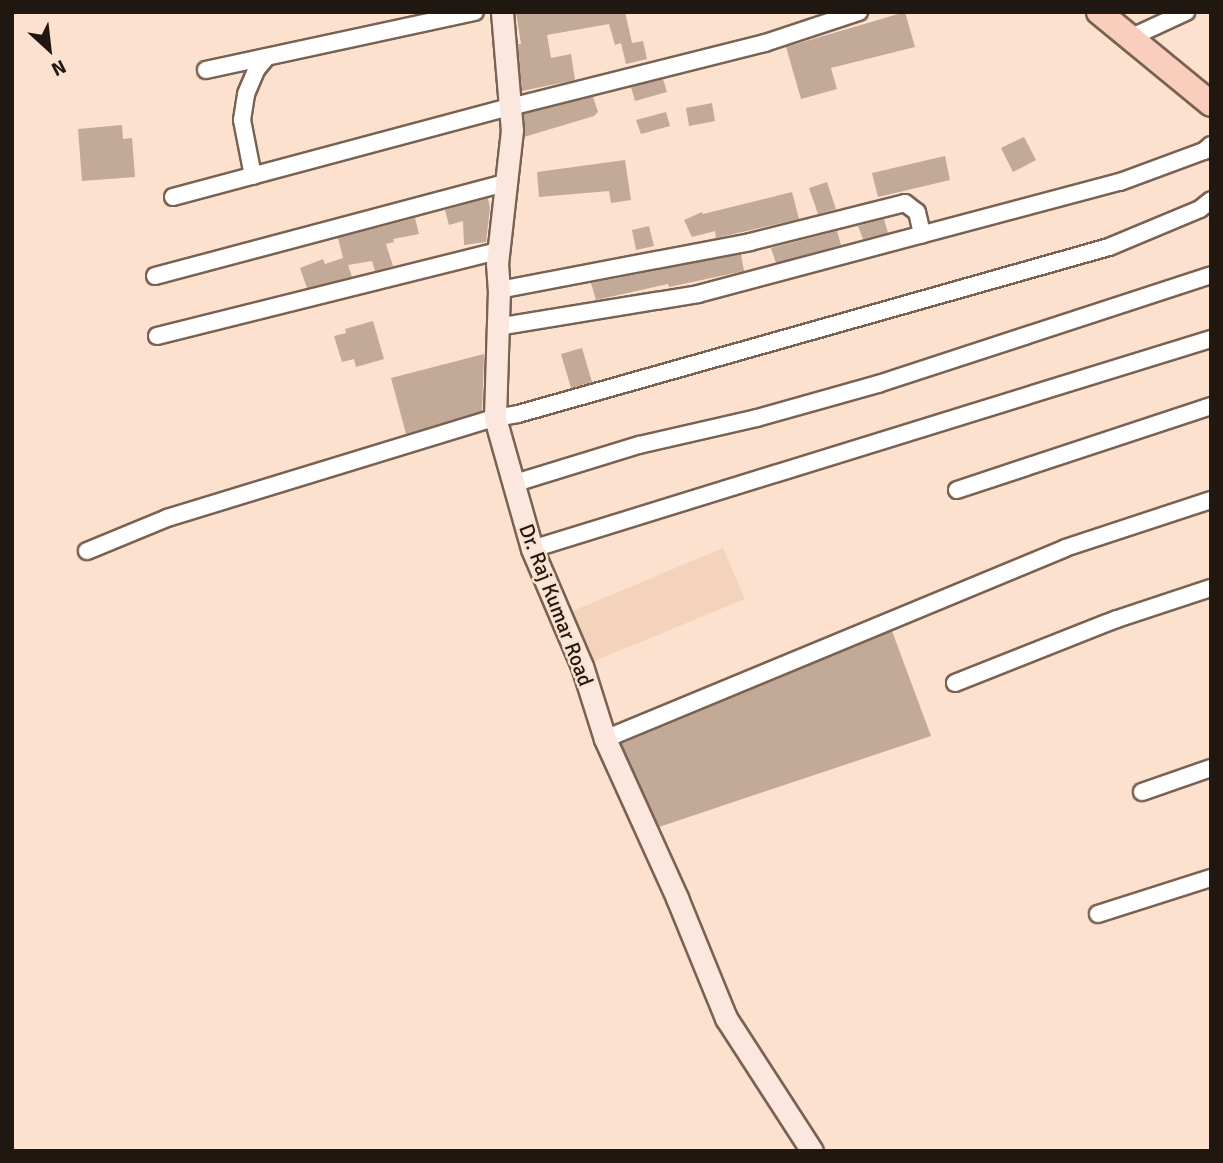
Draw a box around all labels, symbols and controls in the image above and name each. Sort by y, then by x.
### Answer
north arrow [14,14,84,84]
text: N [47,54,70,81]
street label: Dr. Raj Kumar Road [513,520,599,690]

